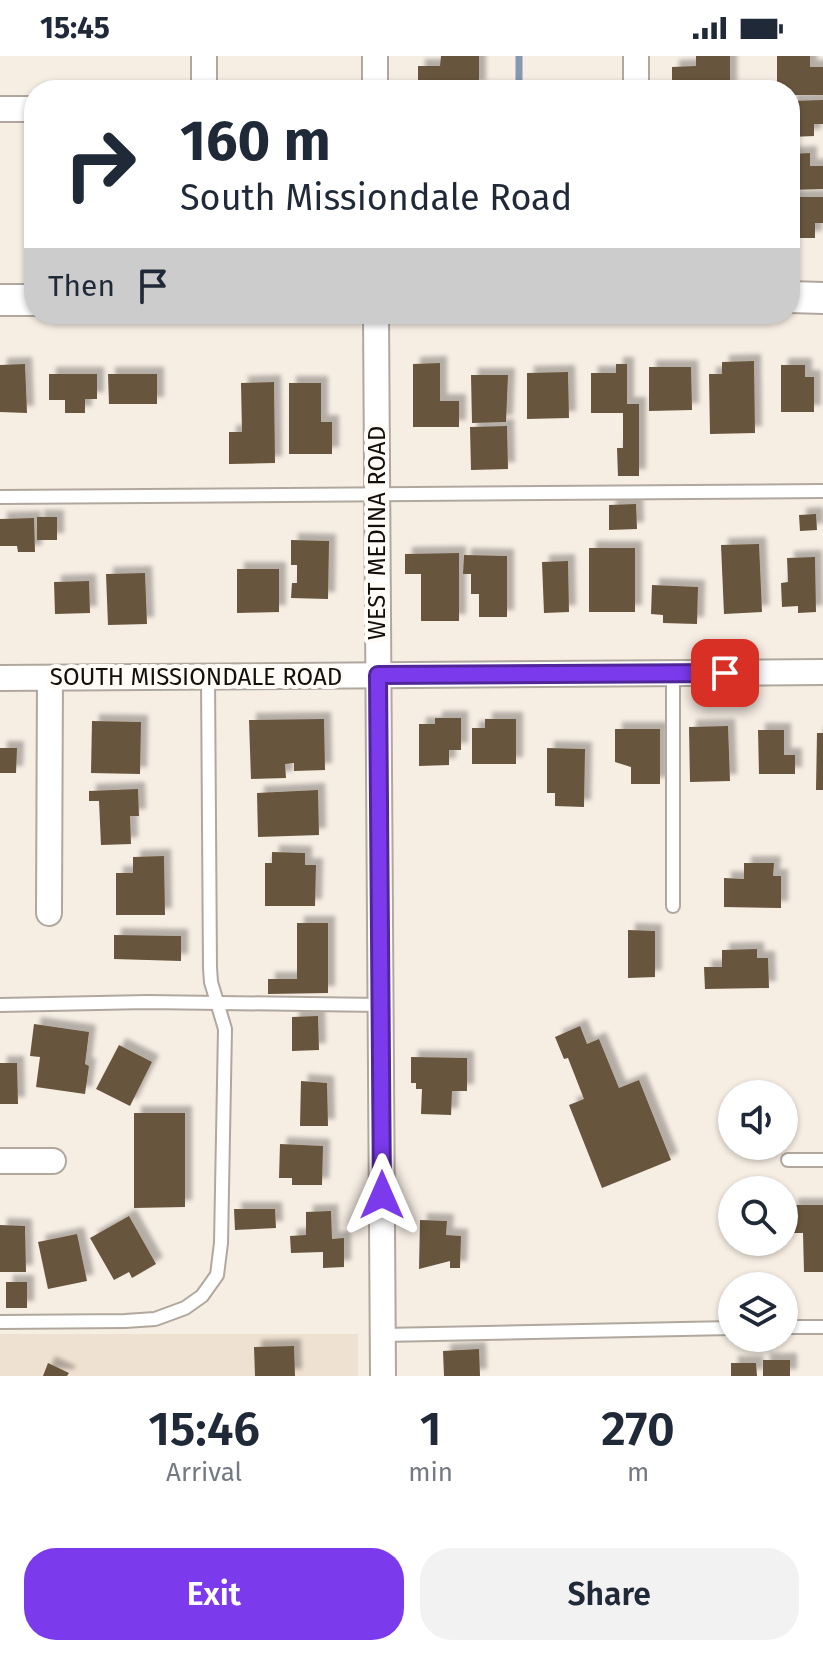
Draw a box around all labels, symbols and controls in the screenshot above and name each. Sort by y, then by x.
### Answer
text: 15:45 [40,10,110,46]
text: 160 m [180,108,331,175]
icon: right [48,112,152,216]
text: South Missiondale Road [180,176,572,220]
icon: arrive [131,264,175,308]
text: Then [48,268,115,304]
street label: WEST MEDINA ROAD [363,426,391,640]
pin [691,639,759,707]
icon: arrive [703,651,747,695]
street label: SOUTH MISSIONDALE ROAD [50,663,342,691]
map controls [718,1080,798,1352]
button: sound [718,1080,798,1160]
position arrow [340,1153,424,1237]
button: search [718,1176,798,1256]
button: layers [718,1272,798,1352]
text: 15:46 [148,1400,260,1458]
text: 1 [420,1400,442,1458]
text: 270 [601,1400,675,1458]
text: Arrival [166,1457,242,1488]
text: min [408,1457,453,1488]
text: m [627,1457,649,1488]
button: Exit [24,1548,404,1640]
button: Share [420,1548,799,1640]

